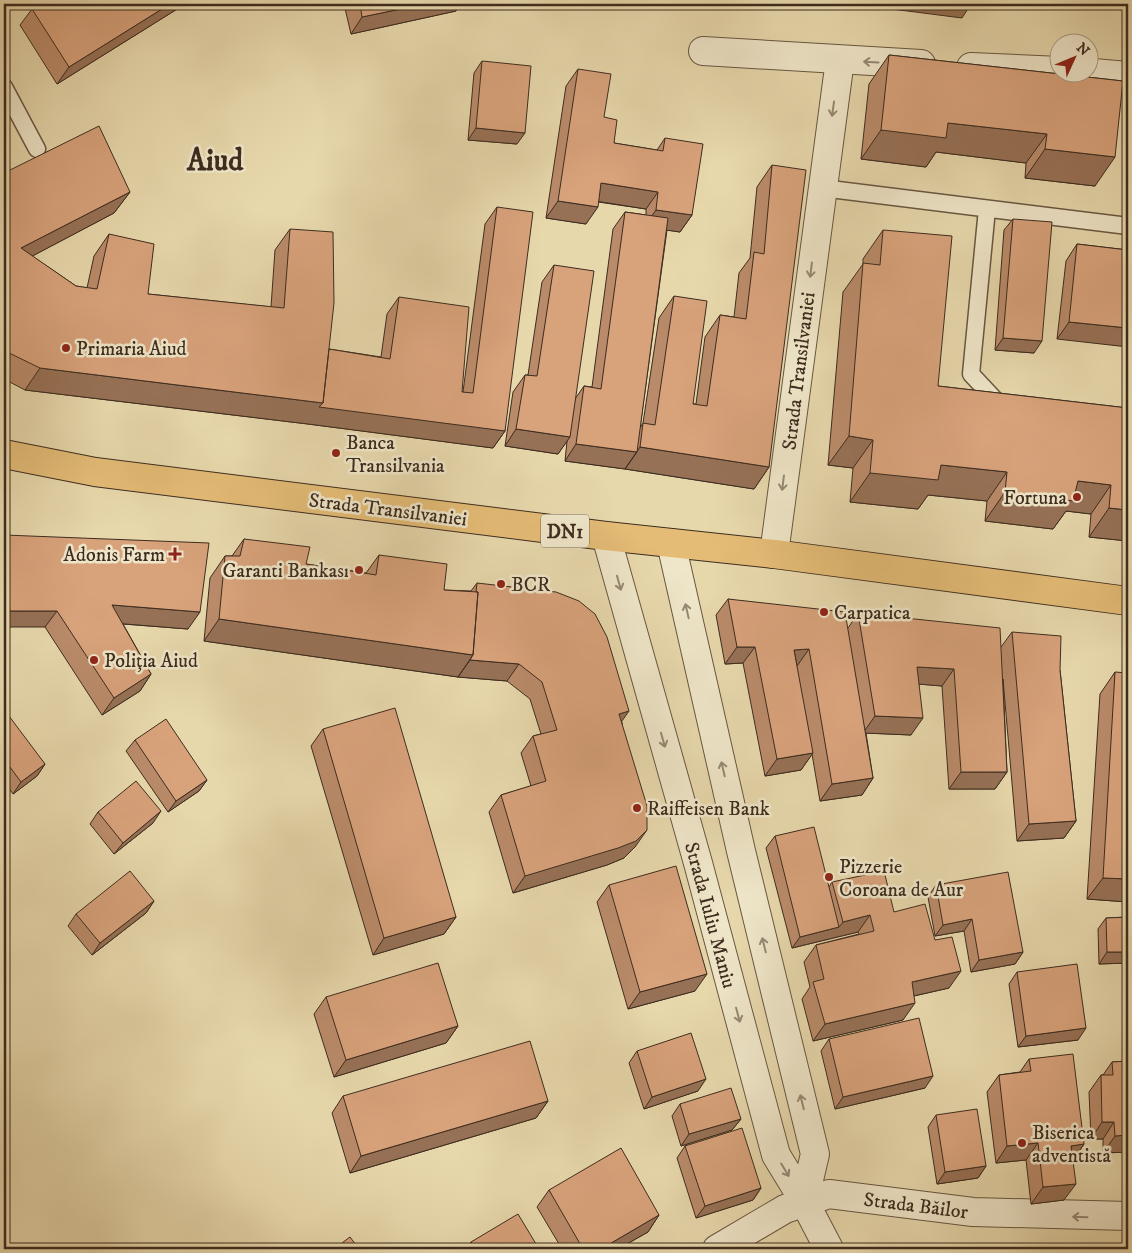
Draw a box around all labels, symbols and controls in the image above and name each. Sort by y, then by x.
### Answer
north arrow [1050,32,1100,82]
text: N [1072,39,1093,60]
one-way arrow [863,57,879,66]
one-way arrow [828,100,838,116]
district label: Aiud [186,143,244,180]
one-way arrow [806,261,816,277]
street label: Strada Transilvaniei [777,291,822,452]
place label: Primaria Aiud [76,337,187,362]
marker: Primaria Aiud [60,342,72,354]
place label: Banca Transilvania [346,431,445,479]
marker: Banca Transilvania [330,447,342,459]
one-way arrow [778,475,788,491]
place label: Fortuna [1003,486,1068,511]
street label: Strada Transilvaniei [307,488,468,533]
marker: Fortuna [1071,491,1083,503]
road number: DN1 [541,514,589,548]
place label: Adonis Farm [63,543,165,568]
marker: Adonis Farm [169,548,181,560]
place label: Garanti Bankası [223,559,349,584]
marker: Garanti Bankası [353,564,365,576]
place label: BCR [511,573,550,598]
one-way arrow [615,575,625,591]
marker: BCR [495,578,507,590]
place label: Carpatica [834,601,911,626]
one-way arrow [682,603,691,619]
marker: Carpatica [818,606,830,618]
place label: Poliția Aiud [104,649,198,674]
marker: Poliția Aiud [88,654,100,666]
one-way arrow [659,731,669,747]
one-way arrow [718,762,727,778]
place label: Raiffeisen Bank [647,797,770,822]
marker: Raiffeisen Bank [631,802,643,814]
street label: Strada Iuliu Maniu [678,840,741,991]
place label: Pizzerie Coroana de Aur [839,855,964,903]
marker: Pizzerie Coroana de Aur [823,871,835,883]
one-way arrow [759,937,768,953]
one-way arrow [734,1006,744,1022]
one-way arrow [797,1095,806,1111]
place label: Biserica adventistă [1032,1121,1111,1169]
marker: Biserica adventistă [1016,1137,1028,1149]
one-way arrow [780,1162,790,1176]
street label: Strada Băilor [862,1188,970,1225]
one-way arrow [1072,1212,1088,1221]

